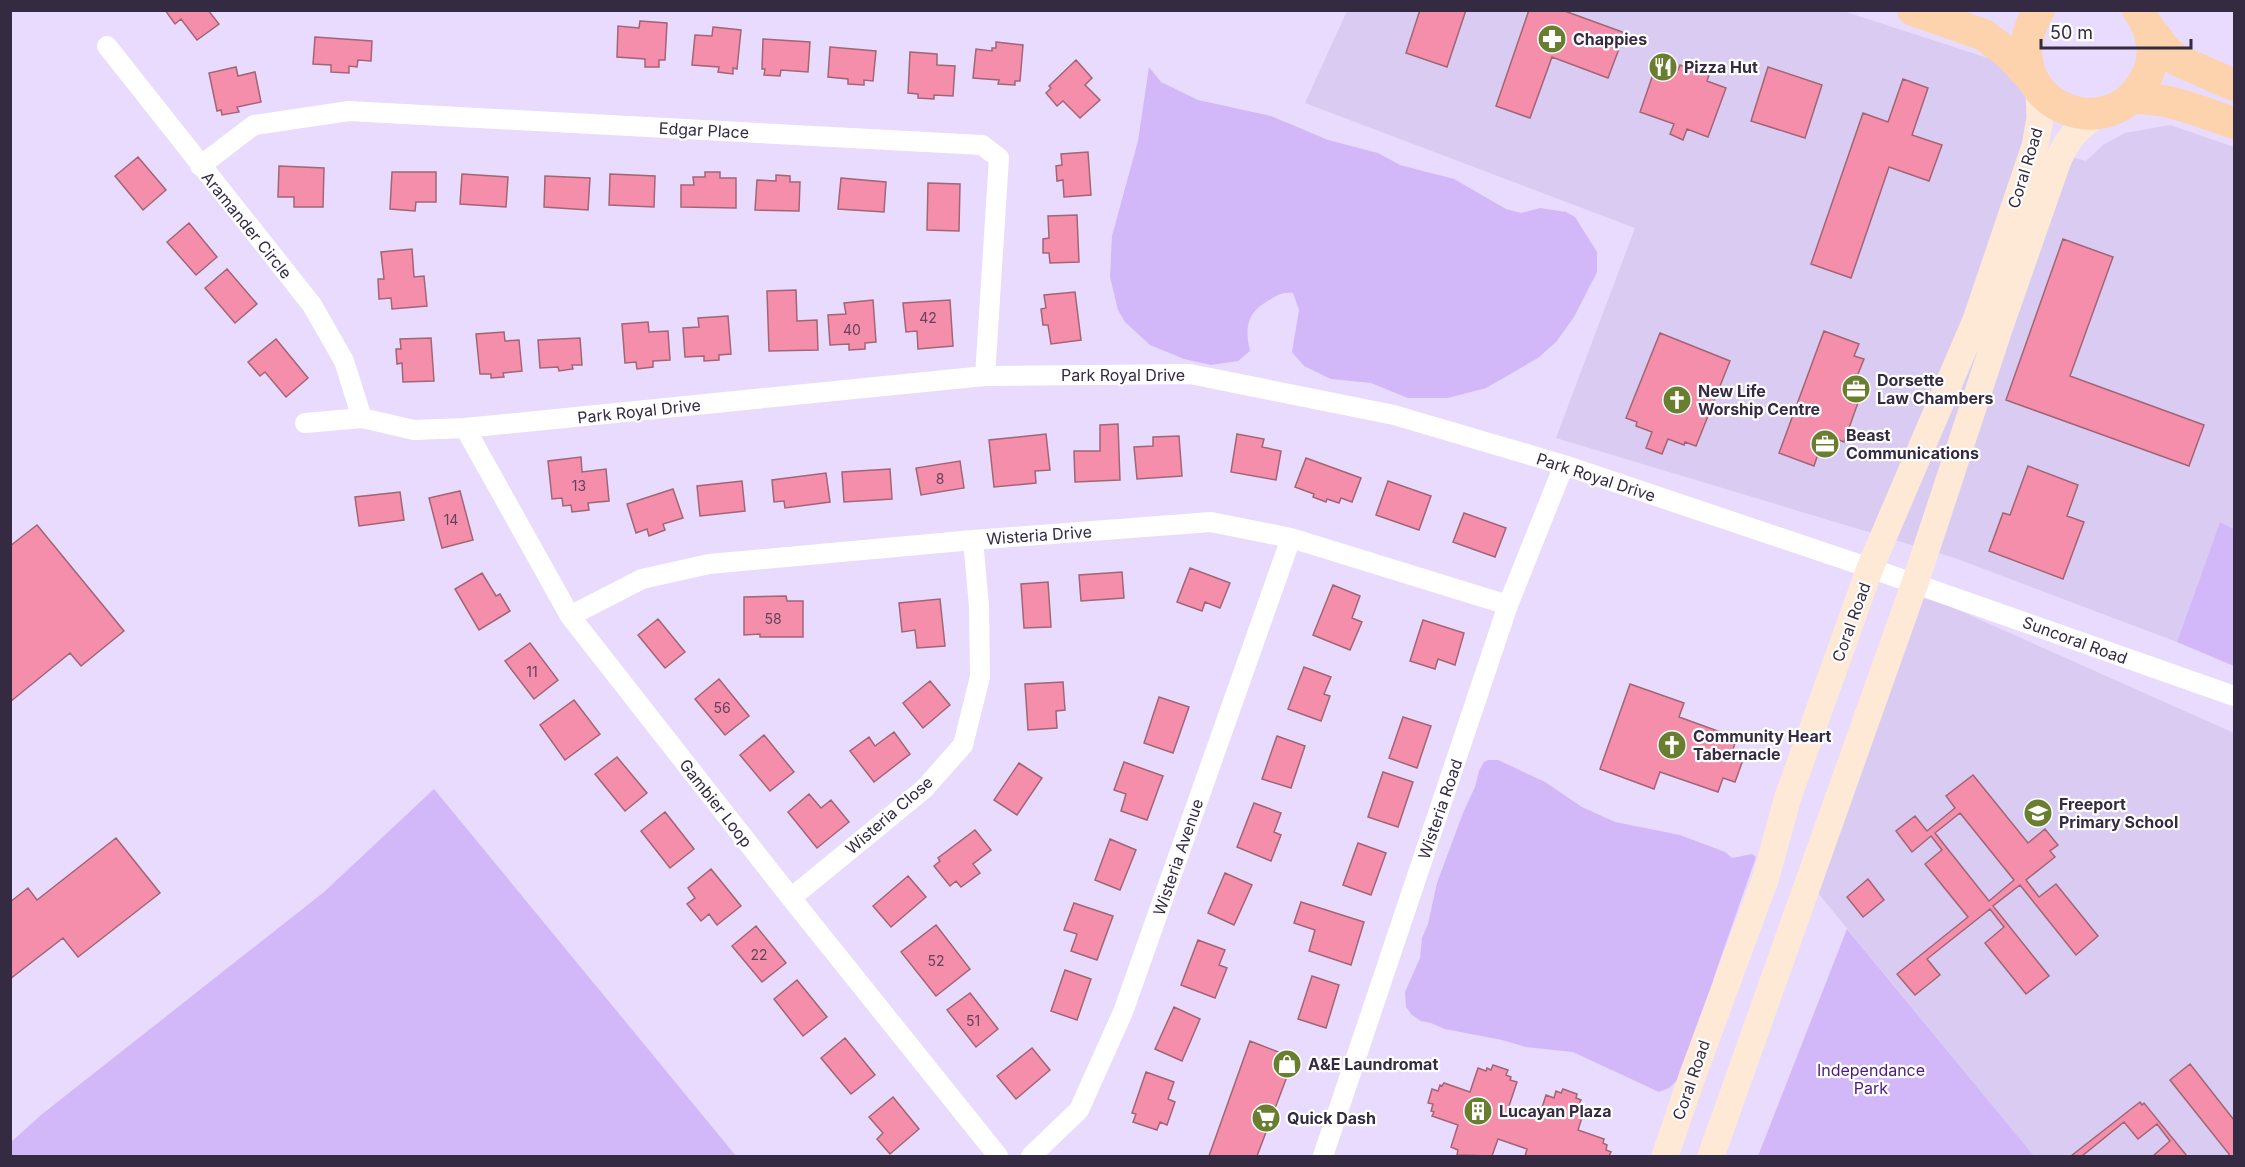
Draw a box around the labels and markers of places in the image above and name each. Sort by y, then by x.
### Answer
pharmacy icon: Chappies [1536,23,1568,55]
place label: Chappies [1573,29,1647,49]
restaurant icon: Pizza Hut [1647,51,1679,83]
place label: Pizza Hut [1684,57,1758,77]
place label: Dorsette Law Chambers [1877,370,1994,408]
office icon: Dorsette Law Chambers [1840,373,1872,405]
place label: New Life Worship Centre [1698,381,1820,419]
church icon: New Life Worship Centre [1661,384,1693,416]
place label: Beast Communications [1846,425,1979,463]
office icon: Beast Communications [1809,428,1841,460]
place label: Community Heart Tabernacle [1693,726,1832,764]
church icon: Community Heart Tabernacle [1656,729,1688,761]
place label: Freeport Primary School [2059,794,2178,832]
school or university icon: Freeport Primary School [2022,797,2054,829]
shop icon: A&E Laundromat [1271,1048,1303,1080]
place label: A&E Laundromat [1308,1054,1438,1074]
building icon: Lucayan Plaza [1462,1095,1494,1127]
place label: Lucayan Plaza [1499,1101,1612,1121]
supermarket icon: Quick Dash [1250,1102,1282,1134]
place label: Quick Dash [1287,1108,1376,1128]

